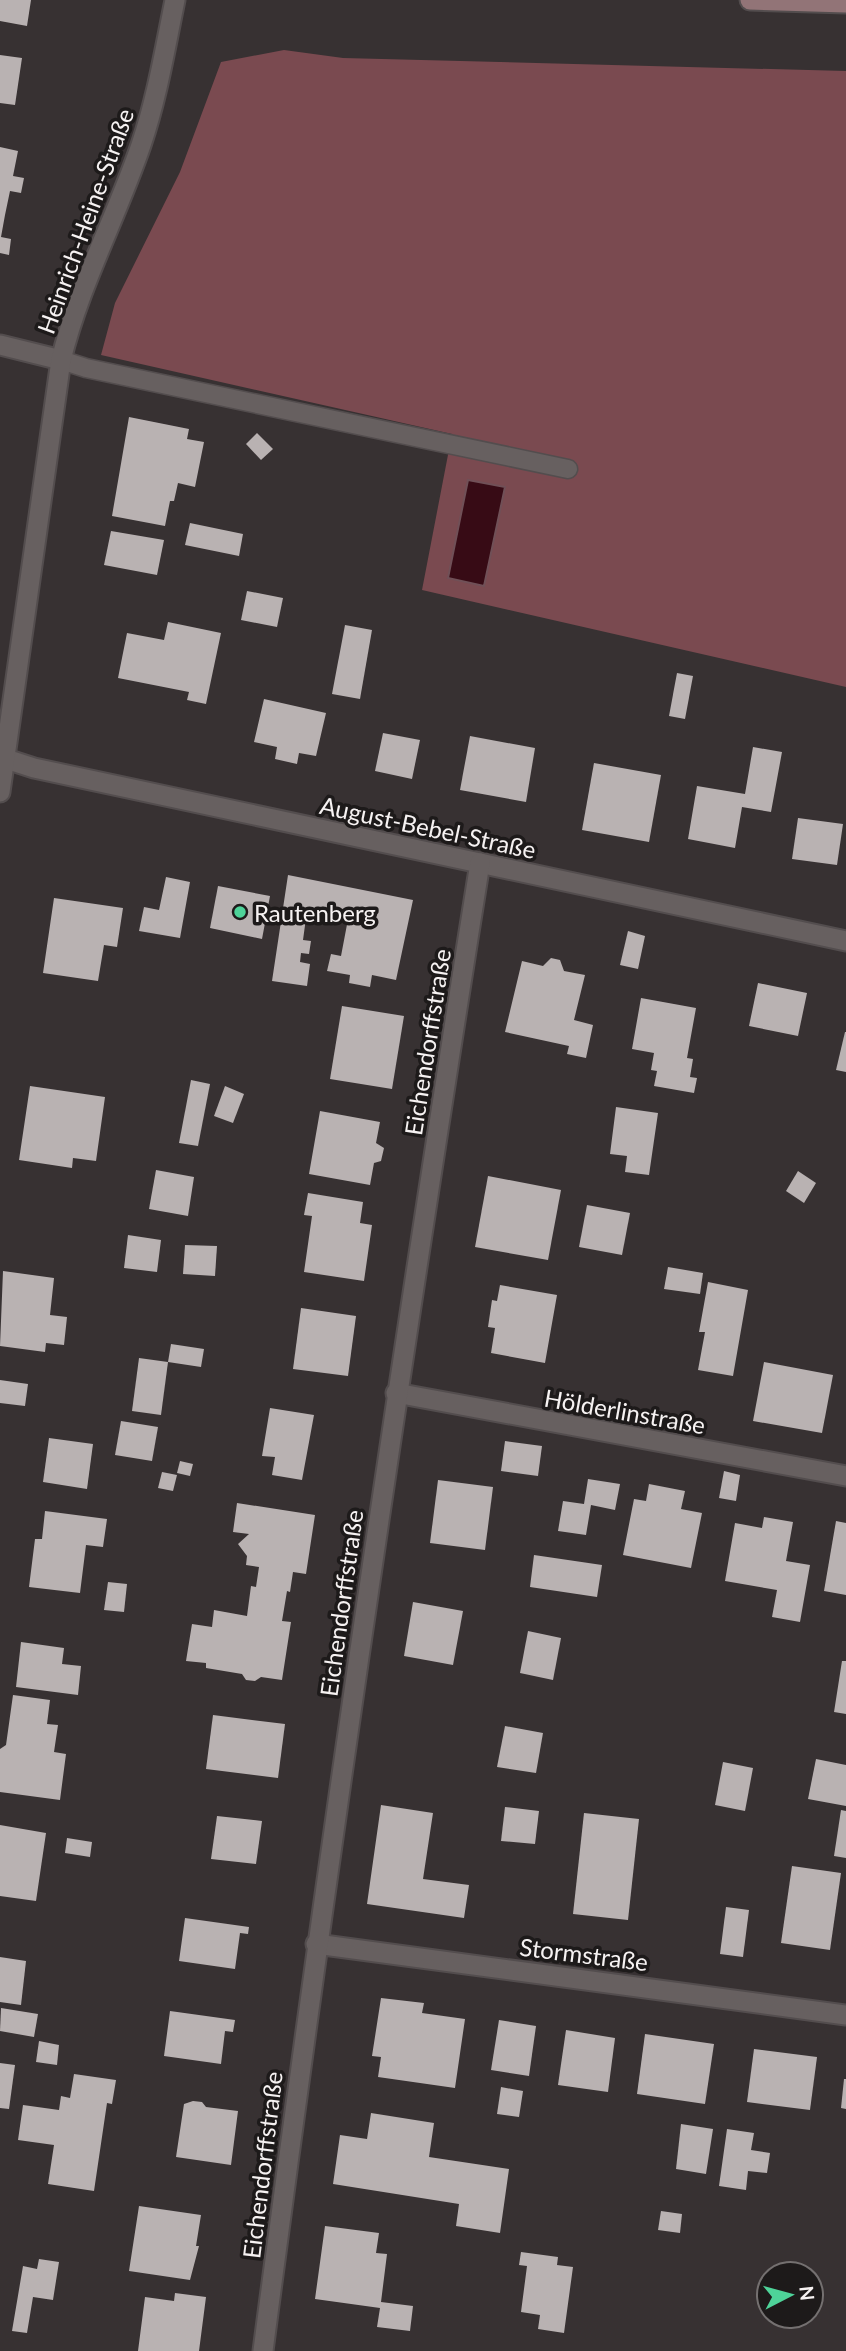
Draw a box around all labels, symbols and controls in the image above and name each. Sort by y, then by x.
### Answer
street label: Heinrich-Heine-Straße [31,104,139,338]
street label: August-Bebel-Straße [317,790,539,864]
place label: Rautenberg [254,898,376,927]
marker: Rautenberg [232,904,248,920]
street label: Eichendorffstraße [398,947,456,1137]
street label: Hölderlinstraße [542,1383,708,1439]
street label: Eichendorffstraße [314,1508,368,1698]
street label: Stormstraße [518,1932,650,1976]
street label: Eichendorffstraße [236,2070,288,2260]
north arrow [755,2260,825,2330]
text: N [795,2285,820,2302]

